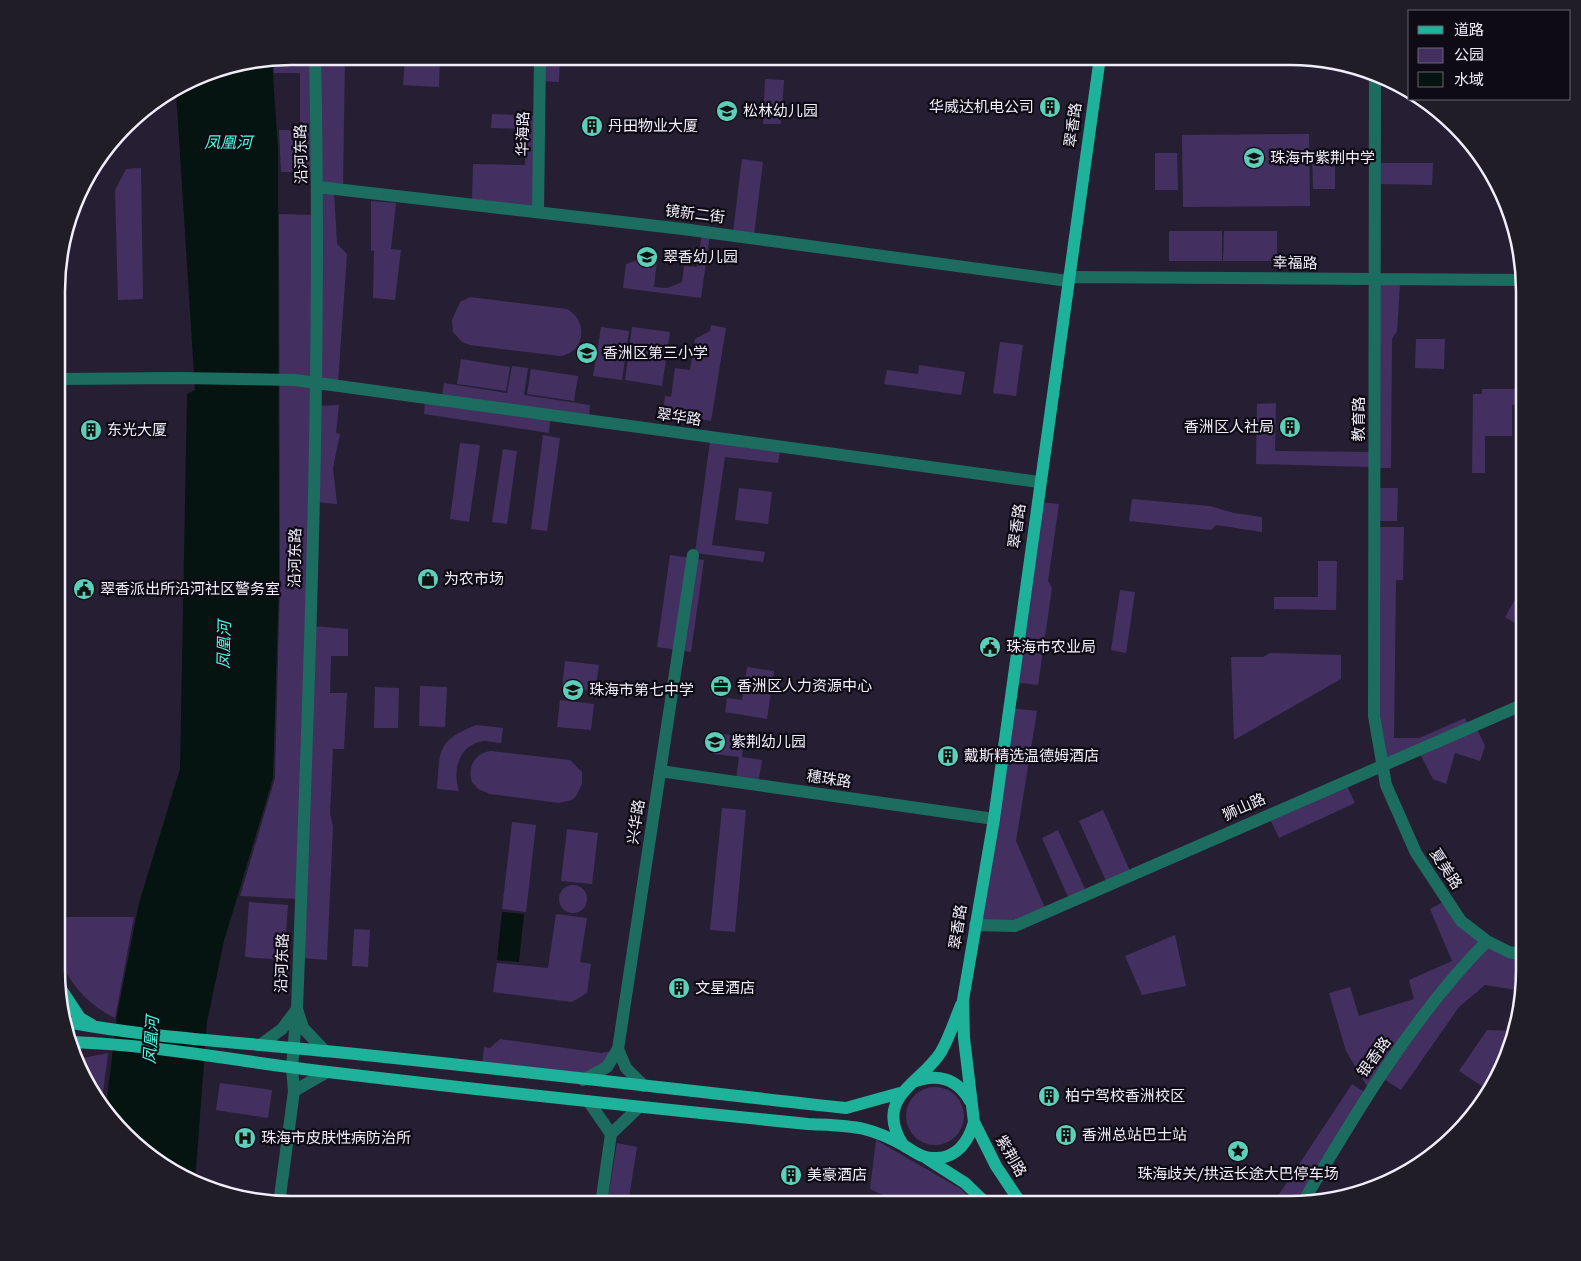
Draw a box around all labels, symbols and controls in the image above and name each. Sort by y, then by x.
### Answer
legend [1408,10,1571,100]
text: 道路 [1454,21,1484,39]
text: 公园 [1454,46,1484,64]
text: 水域 [1454,71,1484,89]
building icon: 华威达机电公司 [1038,95,1062,119]
place label: 华威达机电公司 [929,98,1034,116]
school or university icon: 松林幼儿园 [715,99,739,123]
street label: 翠香路 [1061,101,1085,149]
place label: 松林幼儿园 [743,102,818,120]
street label: 华海路 [514,111,532,157]
building icon: 丹田物业大厦 [580,114,604,138]
place label: 丹田物业大厦 [608,117,698,135]
street label: 沿河东路 [291,124,311,184]
water label: 凤凰河 [204,133,255,152]
school or university icon: 珠海市紫荆中学 [1242,146,1266,170]
place label: 珠海市紫荆中学 [1270,149,1375,167]
street label: 镜新二街 [664,201,726,227]
school or university icon: 翠香幼儿园 [635,245,659,269]
place label: 翠香幼儿园 [663,248,738,266]
street label: 幸福路 [1272,254,1318,272]
school or university icon: 香洲区第三小学 [575,341,599,365]
place label: 香洲区第三小学 [603,344,708,362]
street label: 教育路 [1350,396,1368,442]
street label: 翠华路 [655,405,703,429]
building icon: 香洲区人社局 [1278,415,1302,439]
building icon: 东光大厦 [79,418,103,442]
place label: 香洲区人社局 [1184,418,1274,436]
place label: 东光大厦 [107,421,167,439]
street label: 翠香路 [1005,502,1029,550]
street label: 沿河东路 [285,528,305,588]
shop icon: 为农市场 [416,567,440,591]
place label: 为农市场 [444,570,504,588]
public building icon: 翠香派出所沿河社区警务室 [72,577,96,601]
place label: 翠香派出所沿河社区警务室 [100,580,280,598]
water label: 凤凰河 [214,618,234,669]
public building icon: 珠海市农业局 [978,635,1002,659]
place label: 珠海市农业局 [1006,638,1096,656]
office icon: 香洲区人力资源中心 [709,674,733,698]
place label: 香洲区人力资源中心 [737,677,872,695]
school or university icon: 珠海市第七中学 [561,678,585,702]
place label: 珠海市第七中学 [589,681,694,699]
school or university icon: 紫荆幼儿园 [703,730,727,754]
place label: 紫荆幼儿园 [731,733,806,751]
building icon: 戴斯精选温德姆酒店 [936,744,960,768]
place label: 戴斯精选温德姆酒店 [964,747,1099,765]
street label: 穗珠路 [805,767,853,791]
street label: 狮山路 [1220,790,1268,824]
street label: 兴华路 [624,798,648,846]
street label: 夏美路 [1426,845,1466,893]
street label: 翠香路 [946,903,970,951]
street label: 沿河东路 [272,933,292,993]
building icon: 文星酒店 [667,976,691,1000]
place label: 文星酒店 [695,979,755,997]
water label: 凤凰河 [140,1012,162,1065]
street label: 银香路 [1353,1034,1395,1080]
building icon: 柏宁驾校香洲校区 [1037,1084,1061,1108]
place label: 柏宁驾校香洲校区 [1065,1087,1185,1105]
building icon: 香洲总站巴士站 [1054,1123,1078,1147]
hospital icon: 珠海市皮肤性病防治所 [233,1126,257,1150]
place label: 香洲总站巴士站 [1082,1126,1187,1144]
place label: 珠海市皮肤性病防治所 [261,1129,411,1147]
street label: 紫荆路 [992,1132,1030,1180]
place icon: 珠海歧关/拱运长途大巴停车场 [1226,1139,1250,1163]
building icon: 美豪酒店 [779,1163,803,1187]
place label: 珠海歧关/拱运长途大巴停车场 [1137,1165,1339,1183]
place label: 美豪酒店 [807,1166,867,1184]

